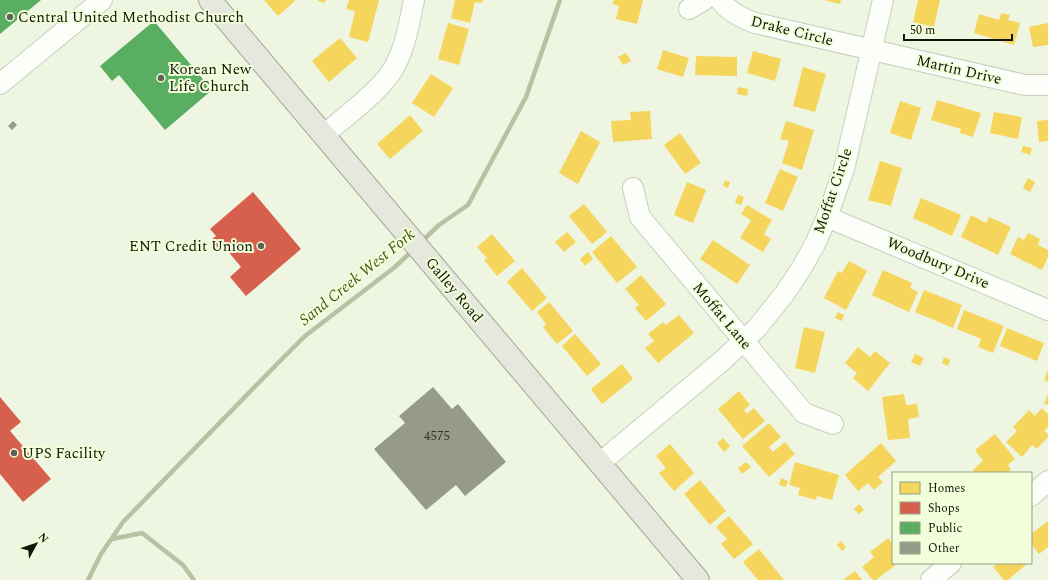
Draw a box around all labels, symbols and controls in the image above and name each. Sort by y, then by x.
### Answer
place label: Central United Methodist Church [18,6,244,29]
street label: Drake Circle [748,10,836,52]
marker: Central United Methodist Church [5,12,15,22]
scale bar [904,16,1012,42]
text: 50 m [910,21,935,40]
street label: Martin Drive [914,49,1004,91]
place label: Korean New Life Church [169,58,252,98]
marker: Korean New Life Church [156,73,166,83]
street label: Moffat Circle [808,145,858,237]
water label: Sand Creek West Fork [294,222,421,331]
street label: Woodbury Drive [883,231,993,295]
place label: ENT Credit Union [129,235,253,258]
marker: ENT Credit Union [256,241,266,251]
street label: Galley Road [420,252,488,328]
street label: Moffat Lane [687,277,757,355]
house number: 4575 [424,426,450,446]
place label: UPS Facility [22,442,106,465]
marker: UPS Facility [9,448,19,458]
legend [892,472,1032,564]
text: Homes [928,479,966,498]
text: Shops [928,499,960,518]
text: Public [928,519,962,538]
north arrow [16,524,56,564]
text: N [34,529,53,547]
text: Other [928,539,960,558]

